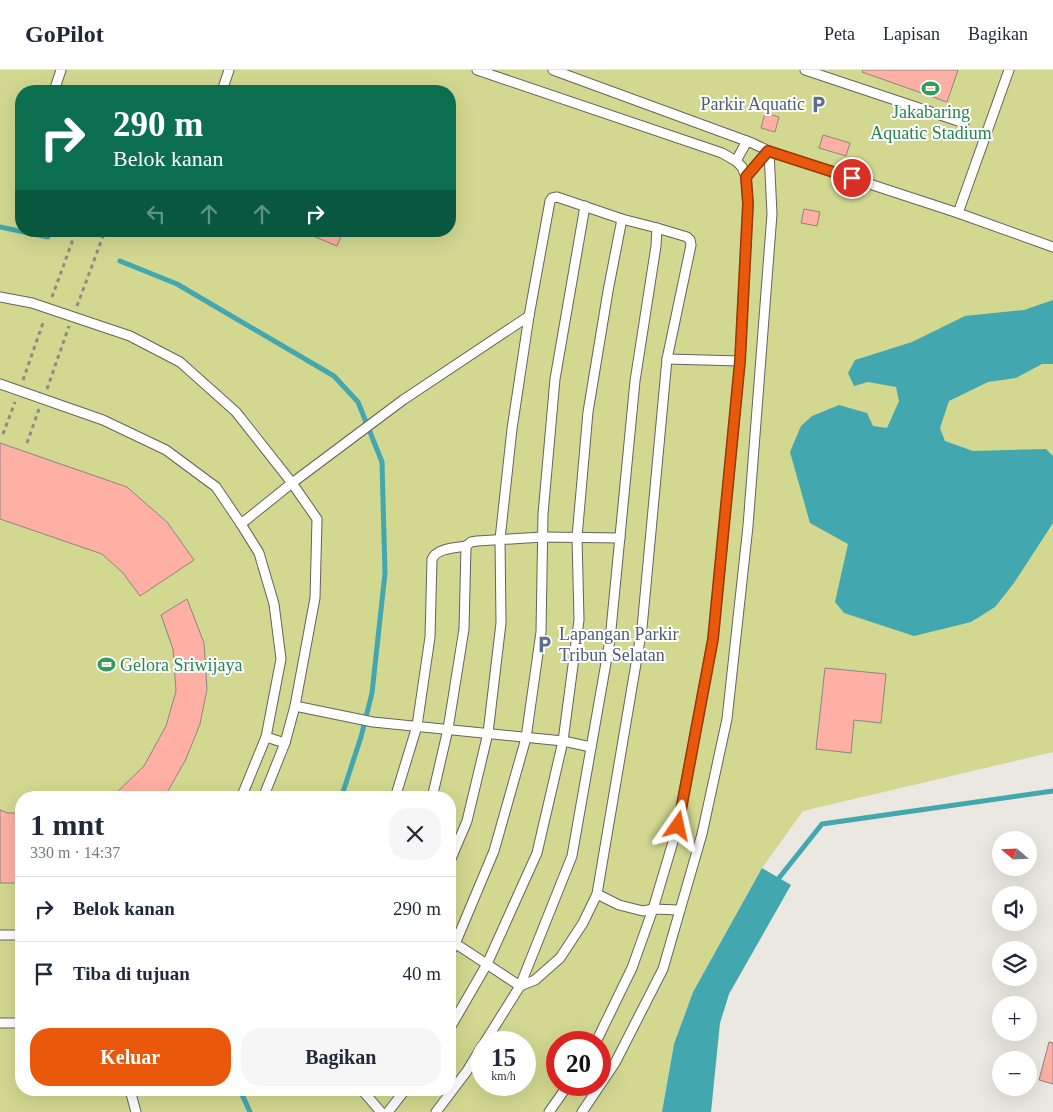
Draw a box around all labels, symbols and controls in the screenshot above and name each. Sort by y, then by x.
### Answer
text: GoPilot [25,21,104,47]
text: Peta [824,24,855,44]
text: Lapisan [883,24,940,44]
text: Bagikan [968,24,1028,44]
sports icon: Jakabaring Aquatic Stadium [921,79,941,99]
place label: Parkir Aquatic [701,94,805,114]
parking icon: Parkir Aquatic [809,94,829,114]
place label: Jakabaring Aquatic Stadium [870,102,992,143]
icon: right [30,105,95,170]
text: 290 m [113,105,203,144]
text: Belok kanan [113,146,224,171]
pin [831,157,873,199]
icon: arrive [838,164,866,192]
icon: left [142,200,170,228]
icon: ahead [195,200,223,228]
icon: ahead [248,200,276,228]
icon: right [301,200,329,228]
place label: Lapangan Parkir Tribun Selatan [559,624,678,665]
parking icon: Lapangan Parkir Tribun Selatan [535,634,555,654]
sports icon: Gelora Sriwijaya [96,655,116,675]
place label: Gelora Sriwijaya [120,655,242,675]
position arrow [651,799,703,851]
text: 1 mnt [30,808,104,841]
button: close [389,808,441,860]
north arrow [992,831,1038,876]
map controls [992,831,1037,1096]
text: 330 m · 14:37 [30,844,120,861]
button: sound [992,886,1037,931]
icon: right [30,895,58,923]
text: Belok kanan [73,898,175,919]
text: 290 m [393,898,441,919]
button: layers [992,941,1037,986]
icon: arrive [30,960,58,988]
text: Tiba di tujuan [73,963,190,984]
text: 40 m [402,963,441,984]
button: + [992,996,1037,1041]
button: Keluar [30,1028,231,1086]
button: Bagikan [241,1028,441,1086]
speed limit sign: 20 [546,1031,611,1096]
text: 15 [491,1044,516,1071]
button: − [992,1051,1037,1096]
text: km/h [491,1069,516,1083]

